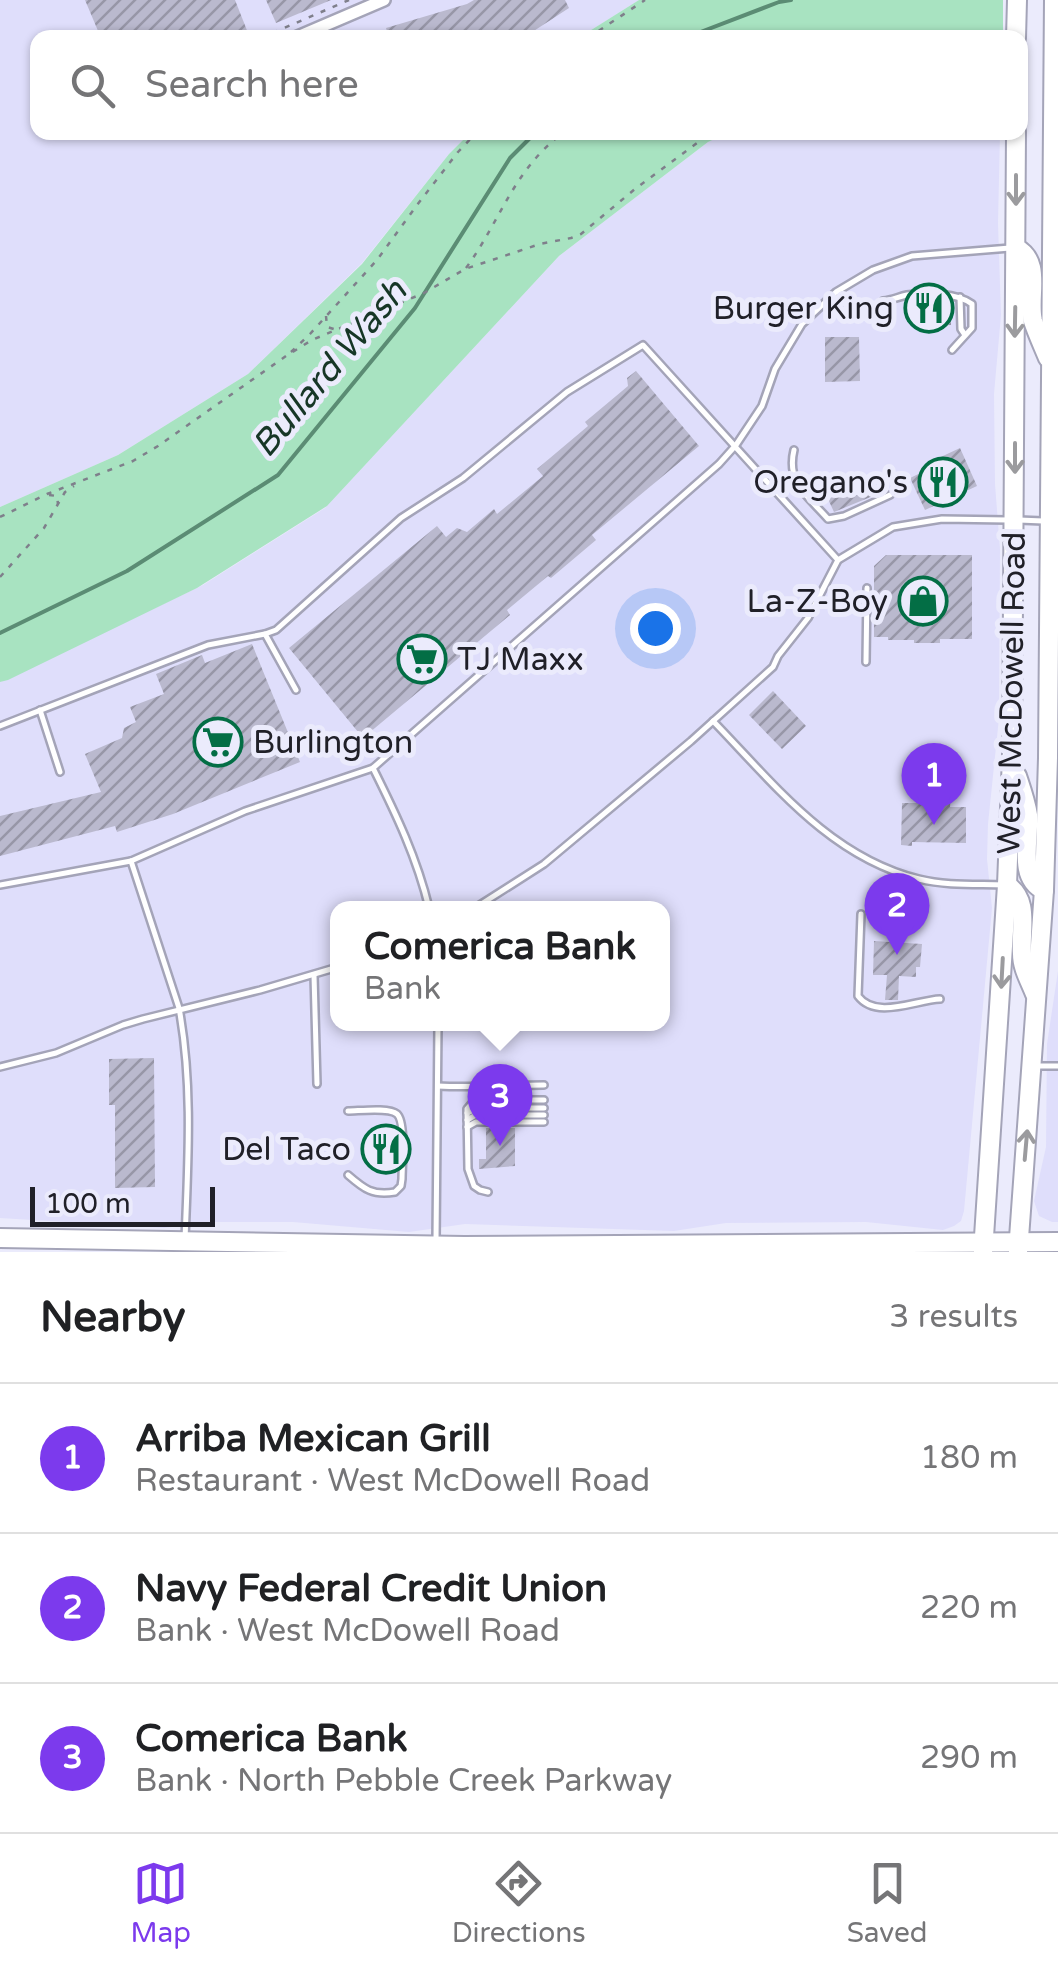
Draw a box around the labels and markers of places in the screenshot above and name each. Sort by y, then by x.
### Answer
restaurant icon: Burger King [903,282,955,334]
place label: Burger King [713,290,894,328]
restaurant icon: Oregano's [917,456,969,508]
place label: Oregano's [753,464,908,502]
shop icon: La-Z-Boy [897,575,949,627]
place label: La-Z-Boy [747,583,888,621]
supermarket icon: TJ Maxx [396,633,448,685]
place label: TJ Maxx [457,641,584,679]
supermarket icon: Burlington [192,716,244,768]
place label: Burlington [253,724,413,762]
pin: 1 [902,742,966,825]
pin: 2 [864,872,930,955]
pin: 3 [468,1064,532,1146]
restaurant icon: Del Taco [360,1123,412,1175]
place label: Del Taco [222,1131,351,1169]

